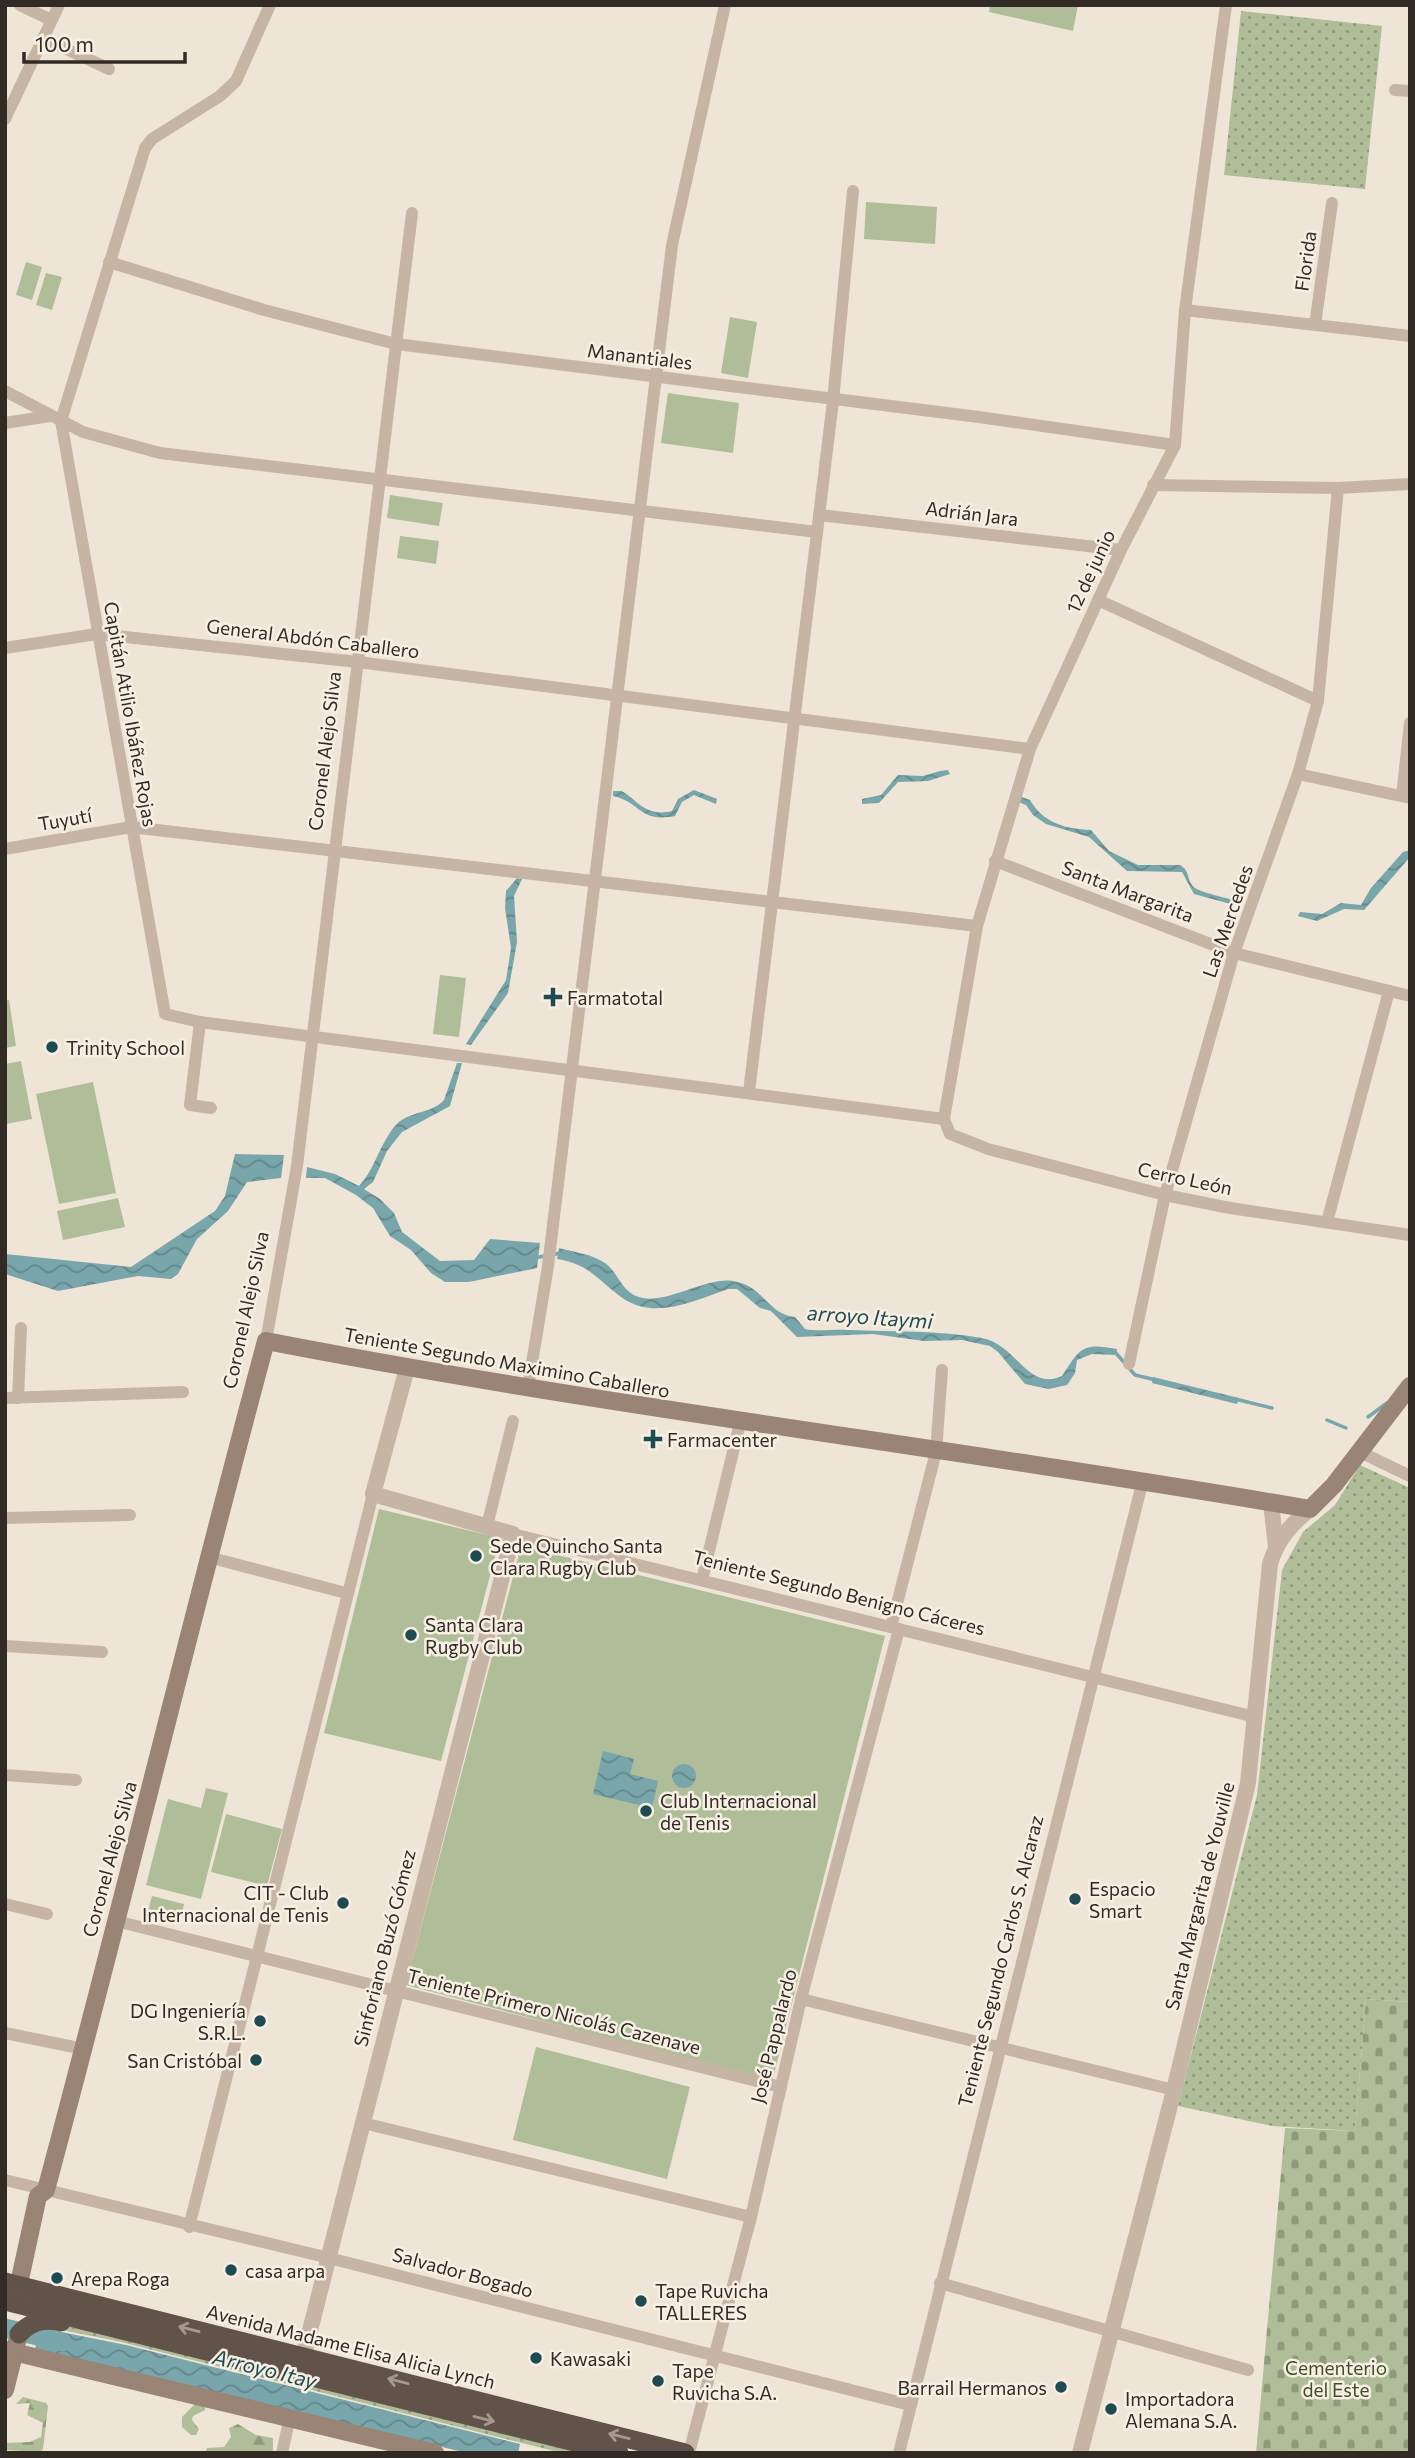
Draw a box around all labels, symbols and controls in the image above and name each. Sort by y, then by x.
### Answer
scale bar [24,21,186,65]
text: 100 m [35,31,94,56]
street label: Florida [1289,229,1321,293]
street label: Manantiales [586,338,694,374]
street label: Adrián Jara [924,496,1020,530]
street label: 12 de junio [1061,526,1119,616]
street label: Capitán Atilio Ibáñez Rojas [100,600,162,828]
street label: General Abdón Caballero [205,614,421,662]
street label: Coronel Alejo Silva [303,670,345,832]
street label: Tuyutí [36,803,95,835]
street label: Santa Margarita [1059,855,1197,927]
street label: Las Mercedes [1197,862,1257,980]
place label: Farmatotal [567,986,663,1009]
marker: Farmatotal [545,989,561,1005]
place label: Trinity School [66,1036,185,1059]
marker: Trinity School [44,1039,60,1055]
street label: Cerro León [1136,1157,1234,1199]
street label: Coronel Alejo Silva [217,1229,273,1391]
water label: arroyo Itaymi [806,1299,934,1333]
street label: Teniente Segundo Maximino Caballero [342,1322,672,1402]
place label: Farmacenter [667,1428,778,1451]
marker: Farmacenter [645,1431,661,1447]
place label: Sede Quincho Santa Clara Rugby Club [490,1534,663,1579]
street label: Teniente Segundo Benigno Cáceres [691,1545,987,1639]
marker: Sede Quincho Santa Clara Rugby Club [468,1548,484,1564]
place label: Santa Clara Rugby Club [425,1613,523,1658]
marker: Santa Clara Rugby Club [403,1627,419,1643]
street label: Coronel Alejo Silva [77,1779,141,1939]
street label: Santa Margarita de Youville [1159,1780,1239,2012]
place label: Club Internacional de Tenis [660,1789,817,1834]
marker: Club Internacional de Tenis [638,1803,654,1819]
street label: Teniente Segundo Carlos S. Alcaraz [953,1813,1047,2109]
street label: Sinforiano Buzó Gómez [348,1847,420,2049]
place label: Espacio Smart [1089,1877,1156,1922]
place label: CIT - Club Internacional de Tenis [142,1881,329,1926]
marker: Espacio Smart [1067,1891,1083,1907]
marker: CIT - Club Internacional de Tenis [335,1895,351,1911]
street label: Teniente Primero Nicolás Cazenave [405,1963,703,2059]
street label: José Pappalardo [745,1966,801,2106]
place label: DG Ingeniería S.R.L. [130,1999,246,2044]
marker: DG Ingeniería S.R.L. [252,2013,268,2029]
place label: San Cristóbal [127,2049,242,2072]
marker: San Cristóbal [248,2052,264,2068]
street label: Salvador Bogado [390,2242,536,2302]
place label: casa arpa [245,2259,325,2282]
marker: casa arpa [223,2262,239,2278]
place label: Arepa Roga [71,2267,170,2290]
marker: Arepa Roga [49,2270,65,2286]
place label: Tape Ruvicha TALLERES [655,2279,768,2324]
marker: Tape Ruvicha TALLERES [633,2293,649,2309]
street label: Avenida Madame Elisa Alicia Lynch [204,2299,498,2393]
one-way arrow [178,2322,201,2336]
water label: Arroyo Itay [210,2343,320,2393]
place label: Kawasaki [550,2347,631,2370]
marker: Kawasaki [528,2350,544,2366]
park label: Cementerio del Este [1285,2356,1387,2401]
place label: Tape Ruvicha S.A. [672,2359,777,2404]
marker: Tape Ruvicha S.A. [650,2373,666,2389]
one-way arrow [388,2374,410,2387]
place label: Barrail Hermanos [897,2376,1047,2399]
marker: Barrail Hermanos [1053,2379,1069,2395]
place label: Importadora Alemana S.A. [1125,2387,1237,2432]
marker: Importadora Alemana S.A. [1103,2401,1119,2417]
one-way arrow [472,2413,495,2426]
one-way arrow [608,2429,631,2442]

